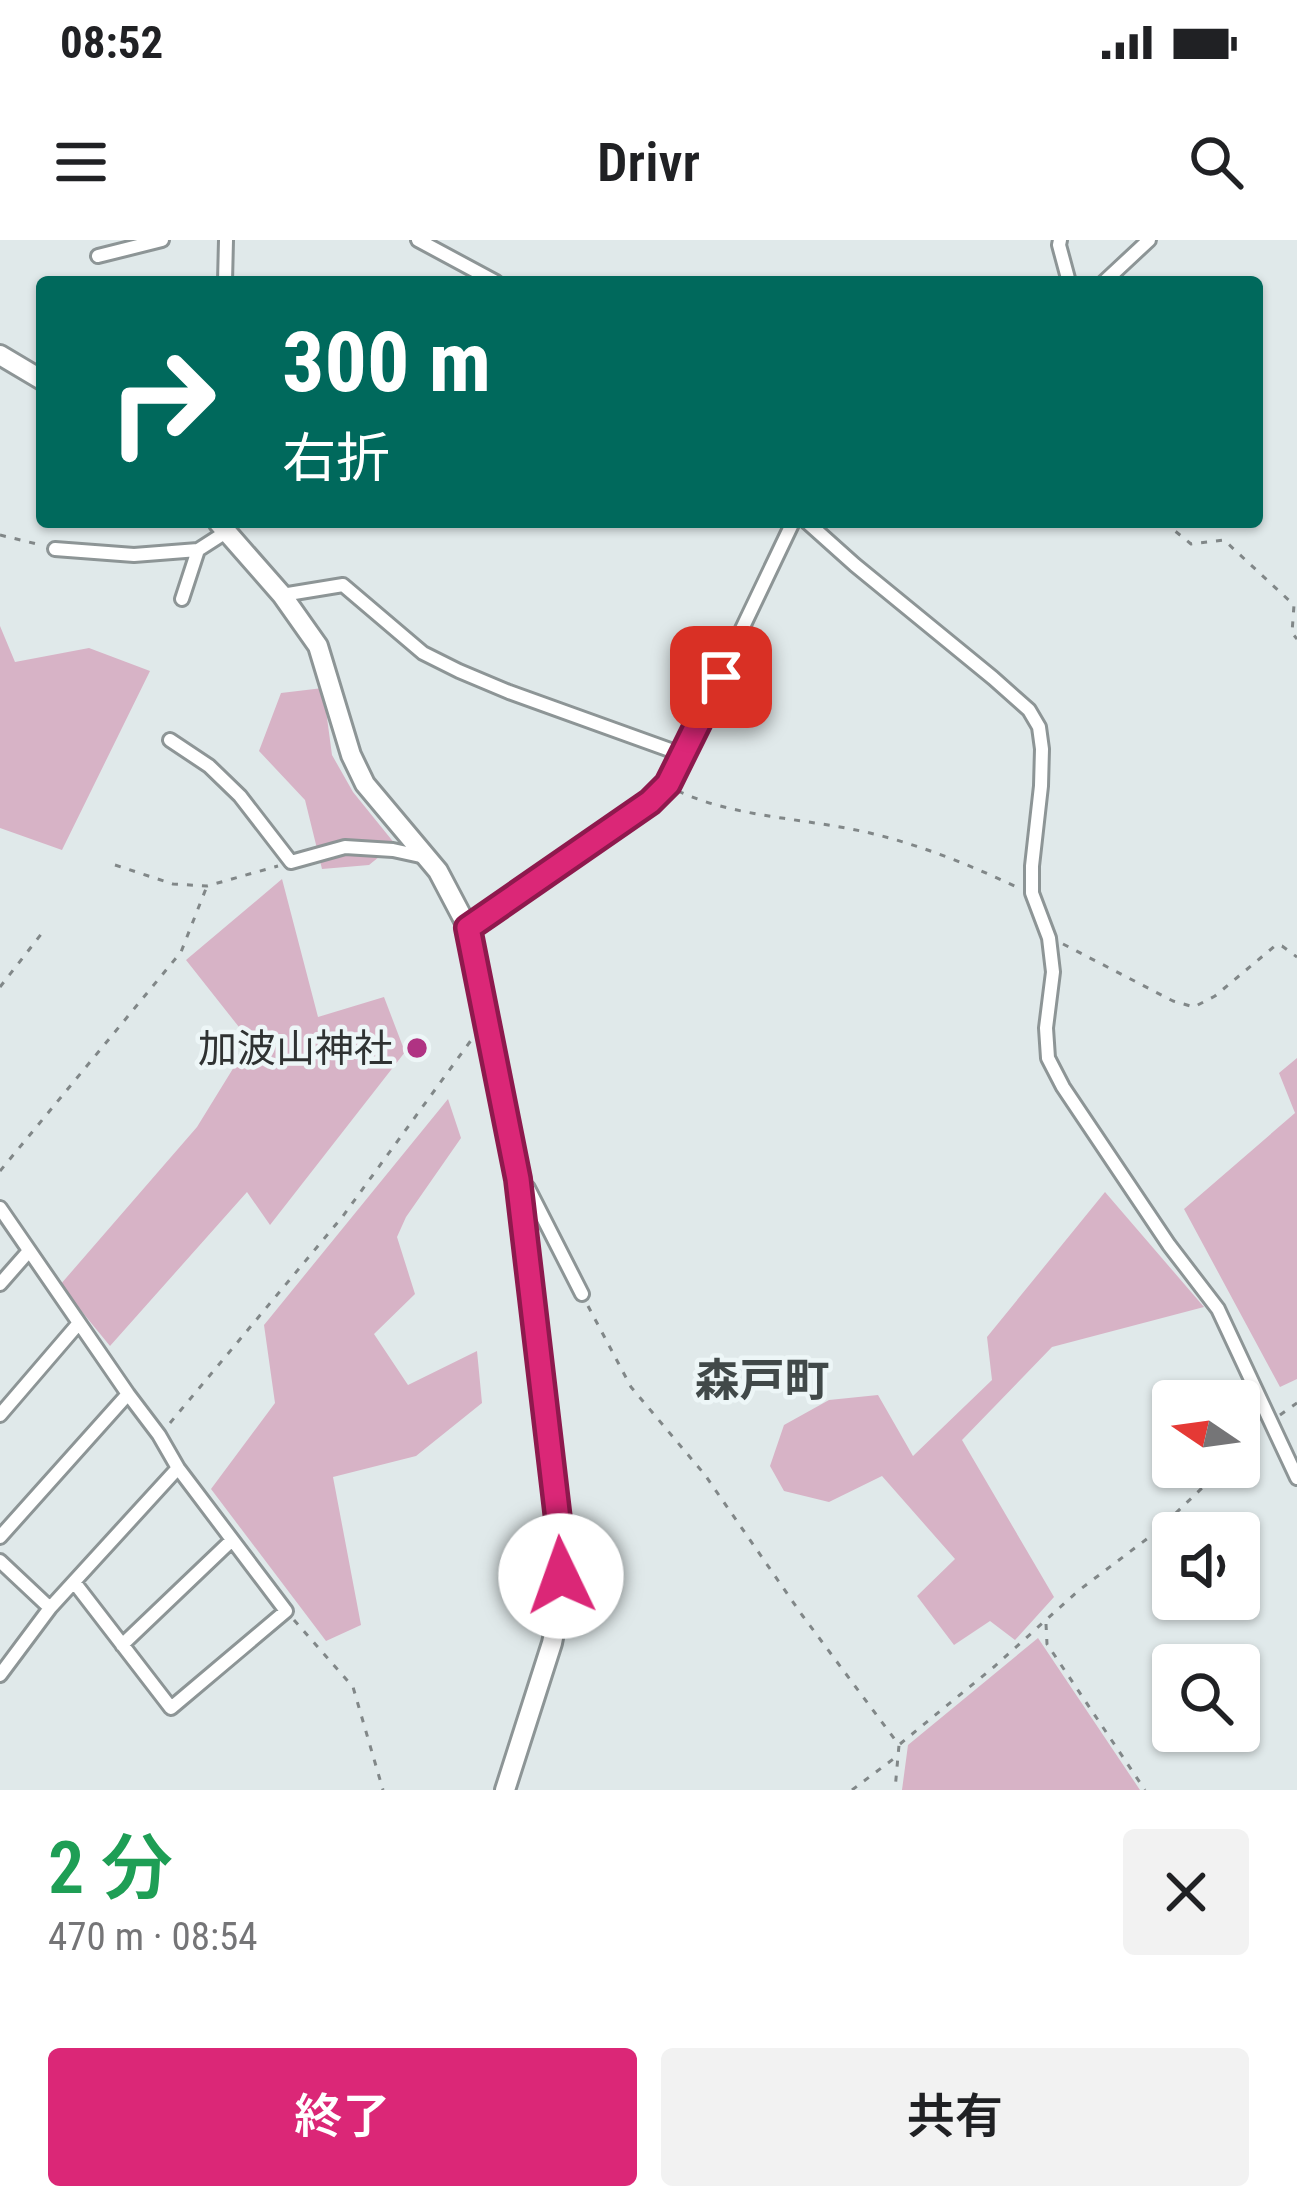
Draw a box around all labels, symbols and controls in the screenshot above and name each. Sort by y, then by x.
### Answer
text: 08:52 [60,16,163,69]
icon: menu [48,129,114,195]
icon: search [1183,129,1249,195]
text: Drivr [597,131,700,194]
text: 300 m [282,313,491,412]
icon: right [84,324,240,480]
text: 右折 [282,427,390,490]
pin [670,626,772,728]
icon: arrive [688,644,754,710]
place label: 加波山神社 [198,1026,393,1072]
marker: 加波山神社 [404,1035,430,1061]
district label: 森戸町 [694,1354,830,1407]
north arrow [1152,1380,1260,1488]
map controls [1152,1380,1260,1752]
button: sound [1152,1512,1260,1620]
position arrow [498,1513,624,1639]
button: search [1152,1644,1260,1752]
text: 2 分 [48,1826,173,1911]
button: close [1123,1829,1249,1955]
text: 470 m · 08:54 [48,1914,258,1960]
button: 終了 [48,2048,637,2186]
button: 共有 [661,2048,1249,2186]

